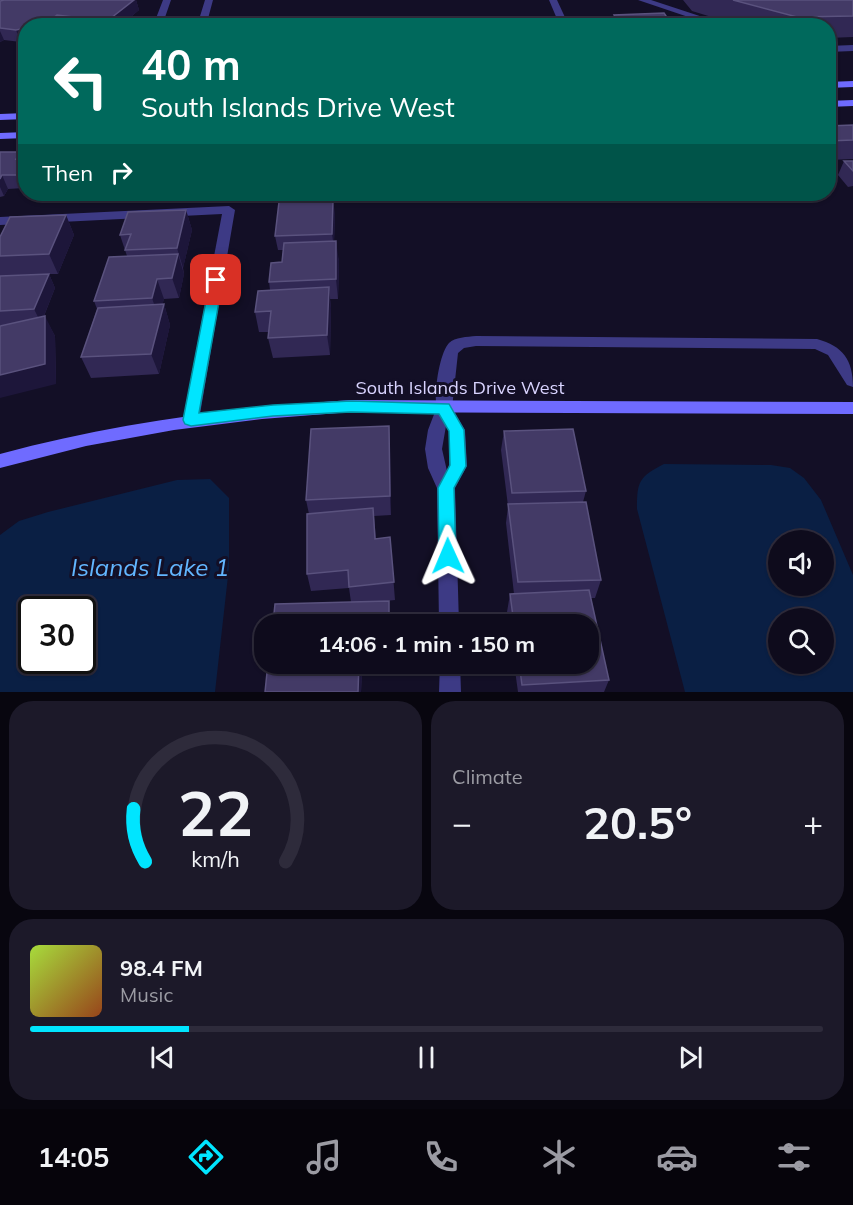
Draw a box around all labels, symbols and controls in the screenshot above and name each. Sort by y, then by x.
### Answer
text: 40 m [141,38,241,91]
icon: left [42,42,120,120]
text: South Islands Drive West [141,90,455,124]
icon: right [105,156,138,189]
text: Then [42,159,93,187]
pin [190,254,241,305]
icon: arrive [199,263,232,296]
street label: South Islands Drive West [355,376,565,399]
position arrow [416,524,480,588]
map controls [768,530,834,674]
button: sound [768,530,834,596]
water label: Islands Lake 1 [71,552,229,582]
speed limit sign: 30 [18,596,96,674]
button: search [768,608,834,674]
text: 14:06 · 1 min · 150 m [318,630,535,658]
text: Climate [452,764,523,789]
text: 22 [178,773,253,852]
text: 20.5° [583,794,692,850]
text: − [452,802,472,843]
text: + [803,802,823,843]
text: km/h [191,846,240,873]
text: 98.4 FM [120,954,203,982]
text: Music [120,982,173,1007]
icon: previous [146,1041,179,1074]
icon: pause [410,1041,443,1074]
icon: next [674,1041,707,1074]
icon: directions [185,1136,227,1178]
icon: music [303,1136,345,1178]
icon: phone [420,1136,462,1178]
icon: climate [538,1136,580,1178]
icon: car [656,1136,698,1178]
icon: filters [773,1136,815,1178]
text: 14:05 [38,1140,109,1174]

